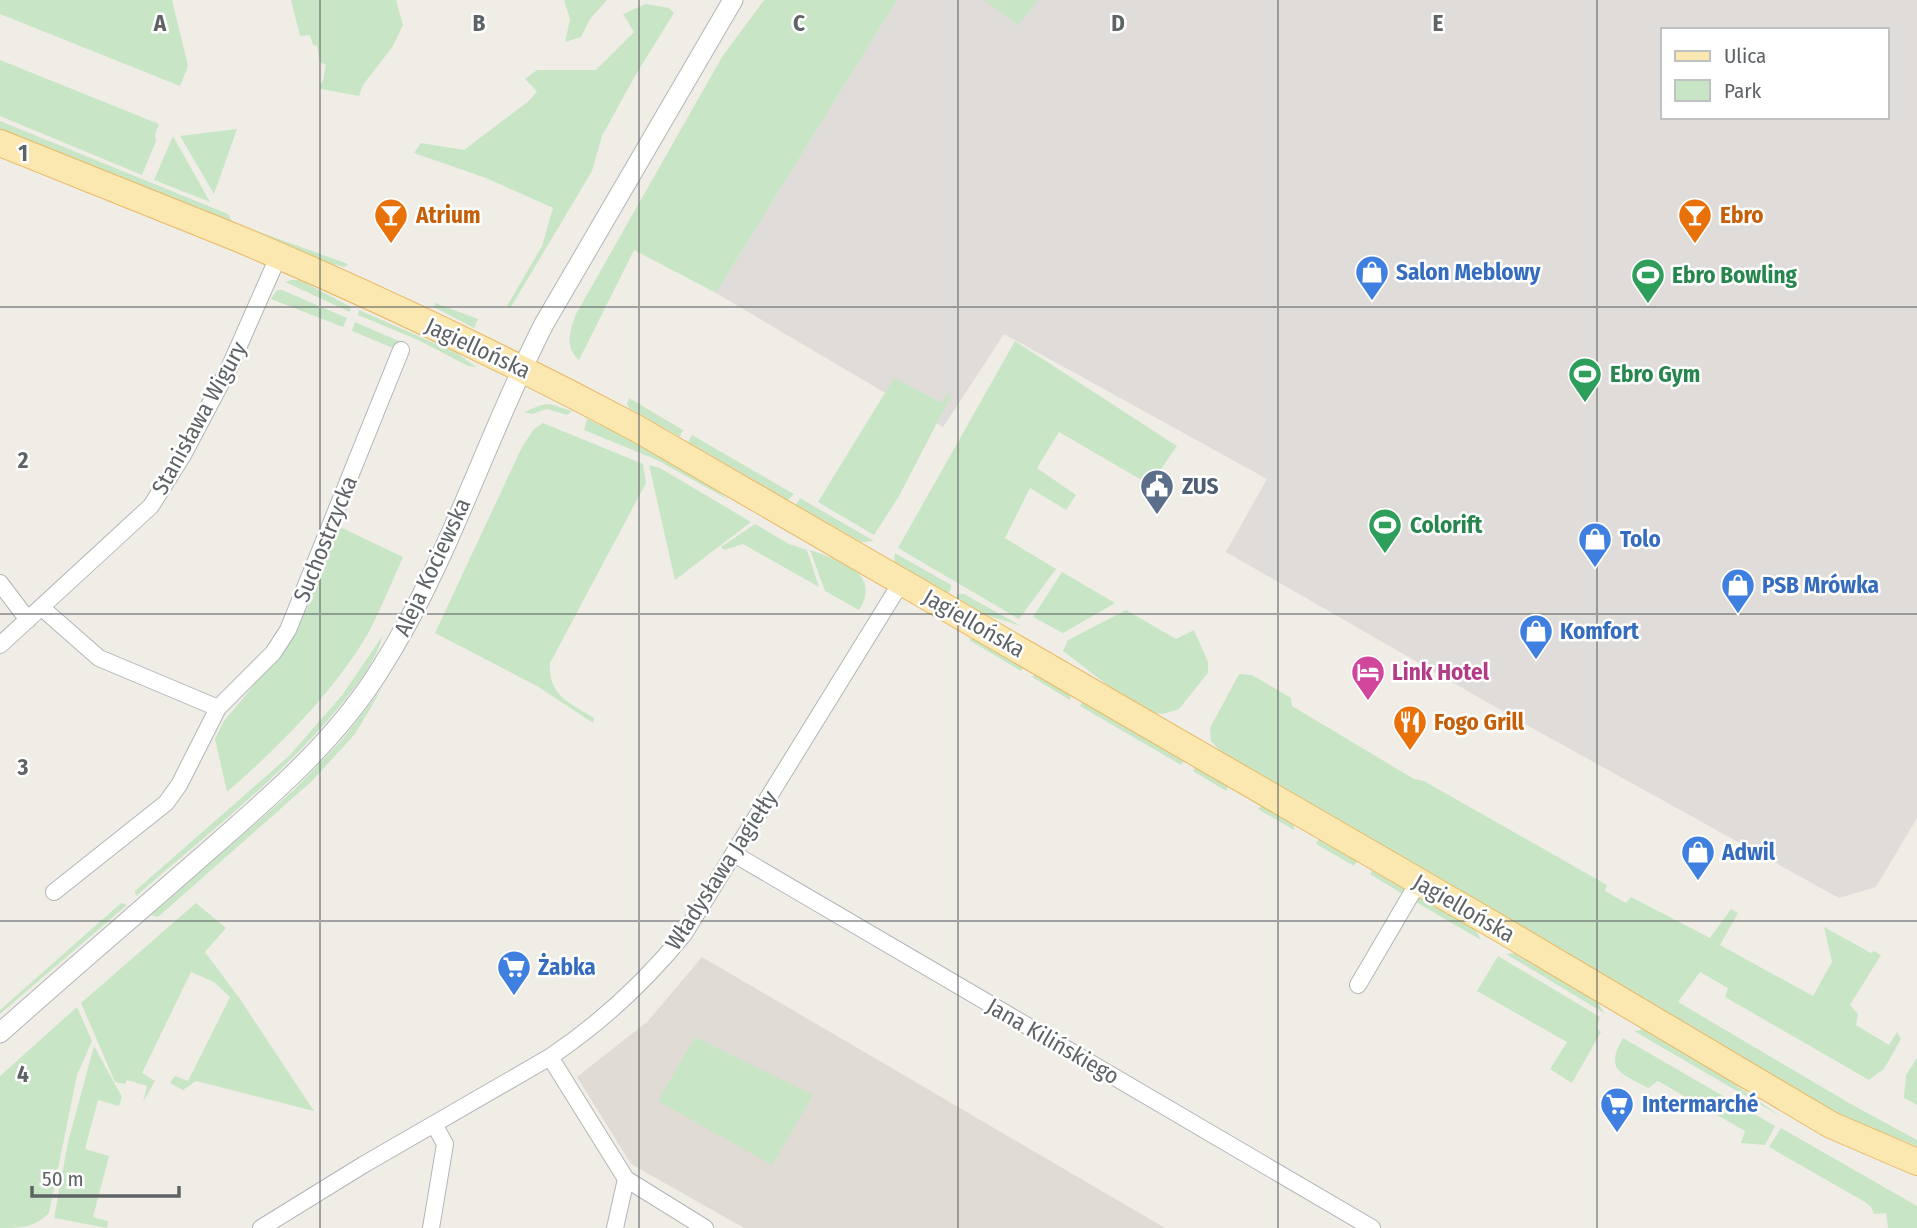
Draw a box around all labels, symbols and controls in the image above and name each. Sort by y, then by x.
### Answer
text: A [153,9,167,37]
text: B [473,9,486,37]
text: C [793,9,805,37]
text: D [1111,9,1125,37]
text: E [1433,9,1444,37]
legend [1661,28,1889,119]
text: Ulica [1724,43,1766,69]
text: Park [1724,78,1762,104]
text: 1 [18,139,28,167]
bar icon: Atrium [372,196,410,245]
bar icon: Ebro [1676,196,1714,245]
place label: Atrium [415,201,480,229]
place label: Ebro [1720,201,1763,229]
shop icon: Salon Meblowy [1353,253,1391,302]
sports icon: Ebro Bowling [1629,256,1667,305]
place label: Salon Meblowy [1396,258,1541,286]
place label: Ebro Bowling [1672,261,1797,289]
street label: Jagiellońska [421,311,535,385]
street label: Stanisława Wigury [145,336,253,499]
sports icon: Ebro Gym [1566,355,1604,404]
place label: Ebro Gym [1610,360,1700,388]
text: 2 [17,446,29,474]
public building icon: ZUS [1138,467,1176,516]
street label: Suchostrzycka [287,472,363,606]
place label: ZUS [1182,472,1218,500]
street label: Aleja Kociewska [388,493,476,641]
sports icon: Colorift [1366,506,1404,555]
place label: Colorift [1410,511,1483,539]
shop icon: Tolo [1576,520,1614,569]
place label: Tolo [1620,525,1661,553]
shop icon: PSB Mrówka [1719,566,1757,615]
place label: PSB Mrówka [1762,571,1879,599]
street label: Jagiellońska [918,583,1030,663]
shop icon: Komfort [1517,612,1555,661]
place label: Komfort [1560,617,1640,645]
hotel icon: Link Hotel [1349,653,1387,702]
place label: Link Hotel [1392,658,1490,686]
restaurant icon: Fogo Grill [1391,703,1429,752]
place label: Fogo Grill [1434,708,1525,736]
text: 3 [17,753,29,781]
street label: Władysława Jagiełły [659,784,783,955]
shop icon: Adwil [1679,833,1717,882]
place label: Adwil [1721,838,1776,866]
street label: Jagiellońska [1408,868,1520,948]
supermarket icon: Żabka [495,948,533,997]
place label: Żabka [538,952,596,981]
street label: Jana Kilińskiego [982,992,1124,1090]
text: 4 [17,1060,29,1088]
supermarket icon: Intermarché [1598,1085,1636,1134]
place label: Intermarché [1642,1090,1759,1118]
scale bar [32,1154,178,1198]
text: 50 m [42,1166,84,1192]

